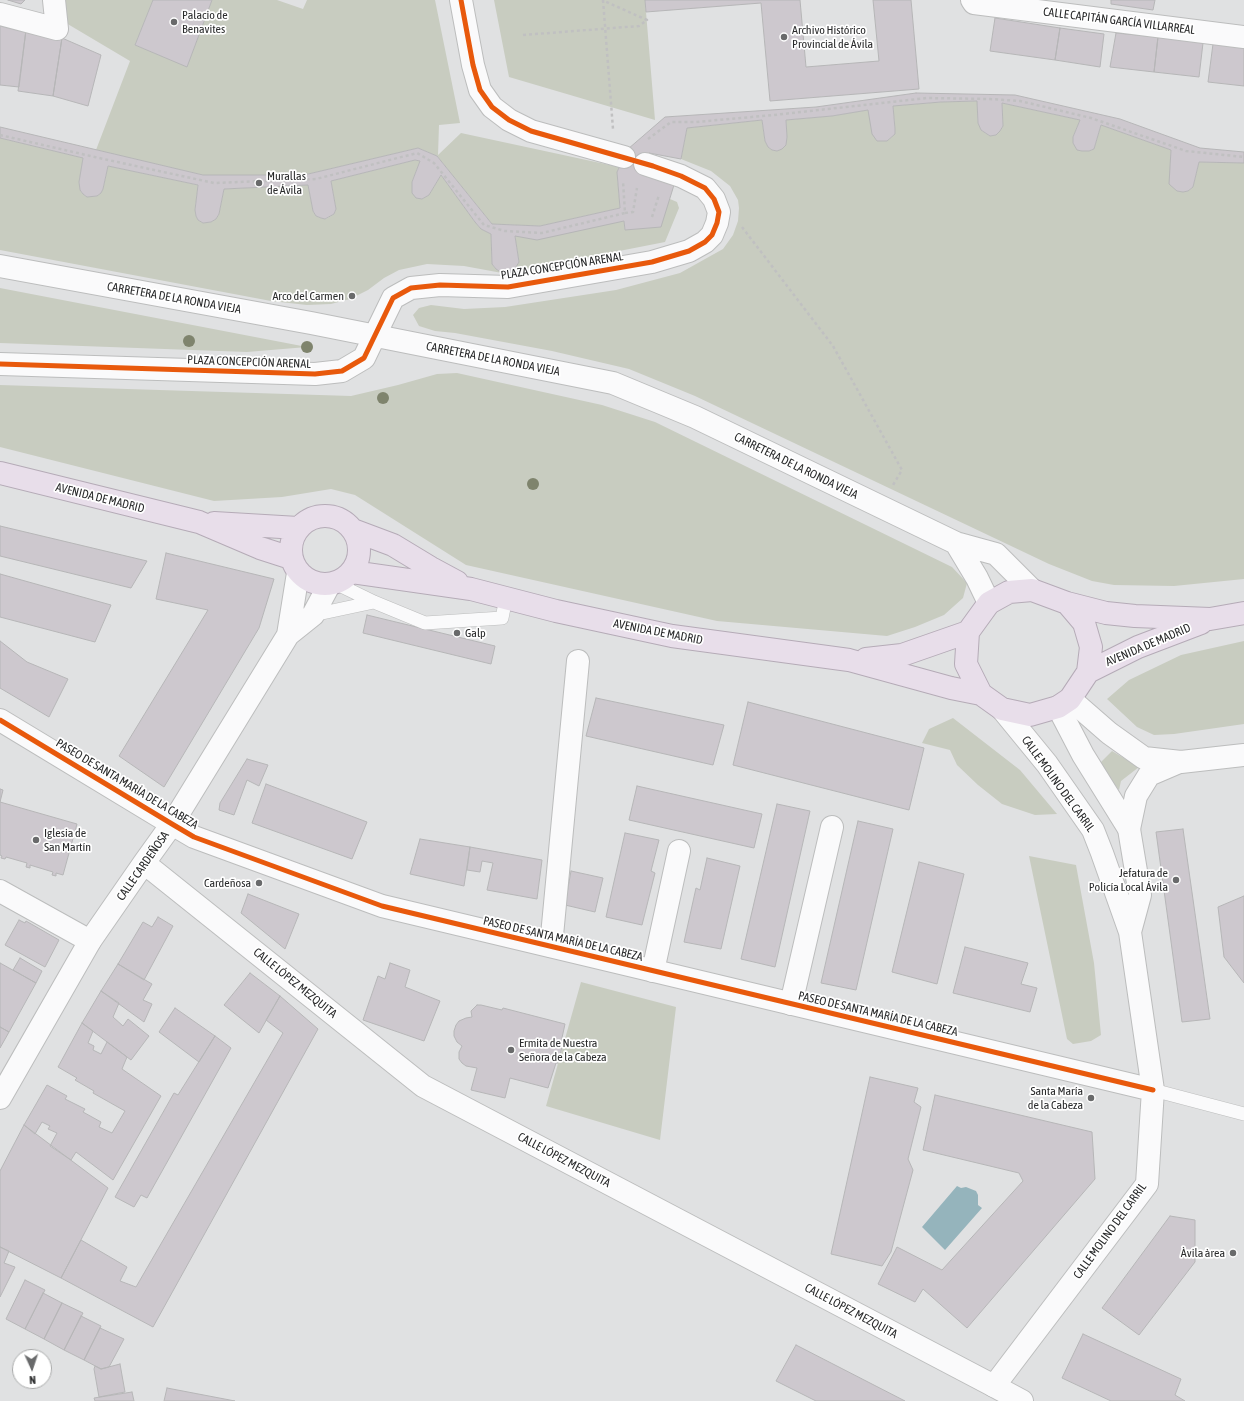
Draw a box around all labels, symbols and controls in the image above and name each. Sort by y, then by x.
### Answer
street label: CALLE CAPITÁN GARCÍA VILLARREAL [1042,5,1196,37]
place label: Palacio de Benavites [182,8,228,36]
marker: Palacio de Benavites [169,17,179,27]
place label: Archivo Histórico Provincial de Ávila [792,23,873,51]
marker: Archivo Histórico Provincial de Ávila [779,32,789,42]
place label: Murallas de Ávila [267,169,306,197]
marker: Murallas de Ávila [254,178,264,188]
street label: PLAZA CONCEPCIÓN ARENAL [500,249,624,283]
street label: CARRETERA DE LA RONDA VIEJA [106,279,242,317]
place label: Arco del Carmen [272,289,344,303]
marker: Arco del Carmen [347,291,357,301]
street label: CARRETERA DE LA RONDA VIEJA [425,339,561,379]
street label: PLAZA CONCEPCIÓN ARENAL [187,353,311,371]
street label: CARRETERA DE LA RONDA VIEJA [732,430,860,502]
street label: AVENIDA DE MADRID [54,480,146,516]
street label: AVENIDA DE MADRID [612,616,704,648]
street label: AVENIDA DE MADRID [1103,621,1193,669]
place label: Galp [465,626,486,640]
marker: Galp [452,628,462,638]
street label: CALLE MOLINO DEL CARRIL [1018,733,1098,835]
street label: PASEO DE SANTA MARÍA DE LA CABEZA [53,736,201,832]
place label: Iglesia de San Martín [44,826,91,854]
street label: CALLE CARDEÑOSA [114,829,172,903]
marker: Iglesia de San Martín [31,835,41,845]
place label: Jefatura de Policía Local Ávila [1089,866,1168,894]
marker: Jefatura de Policía Local Ávila [1171,875,1181,885]
place label: Cardeñosa [204,876,251,890]
marker: Cardeñosa [254,878,264,888]
street label: PASEO DE SANTA MARÍA DE LA CABEZA [482,914,644,964]
street label: CALLE LÓPEZ MEZQUITA [250,945,340,1021]
street label: PASEO DE SANTA MARÍA DE LA CABEZA [797,989,959,1039]
place label: Ermita de Nuestra Señora de la Cabeza [519,1036,607,1064]
marker: Ermita de Nuestra Señora de la Cabeza [506,1045,516,1055]
place label: Santa María de la Cabeza [1028,1084,1083,1112]
marker: Santa María de la Cabeza [1086,1093,1096,1103]
street label: CALLE LÓPEZ MEZQUITA [515,1129,613,1191]
street label: CALLE MOLINO DEL CARRIL [1070,1180,1150,1282]
place label: Àvila àrea [1181,1246,1225,1260]
marker: Àvila àrea [1228,1248,1238,1258]
street label: CALLE LÓPEZ MEZQUITA [802,1280,900,1342]
north arrow [12,1349,52,1389]
text: N [29,1374,36,1386]

